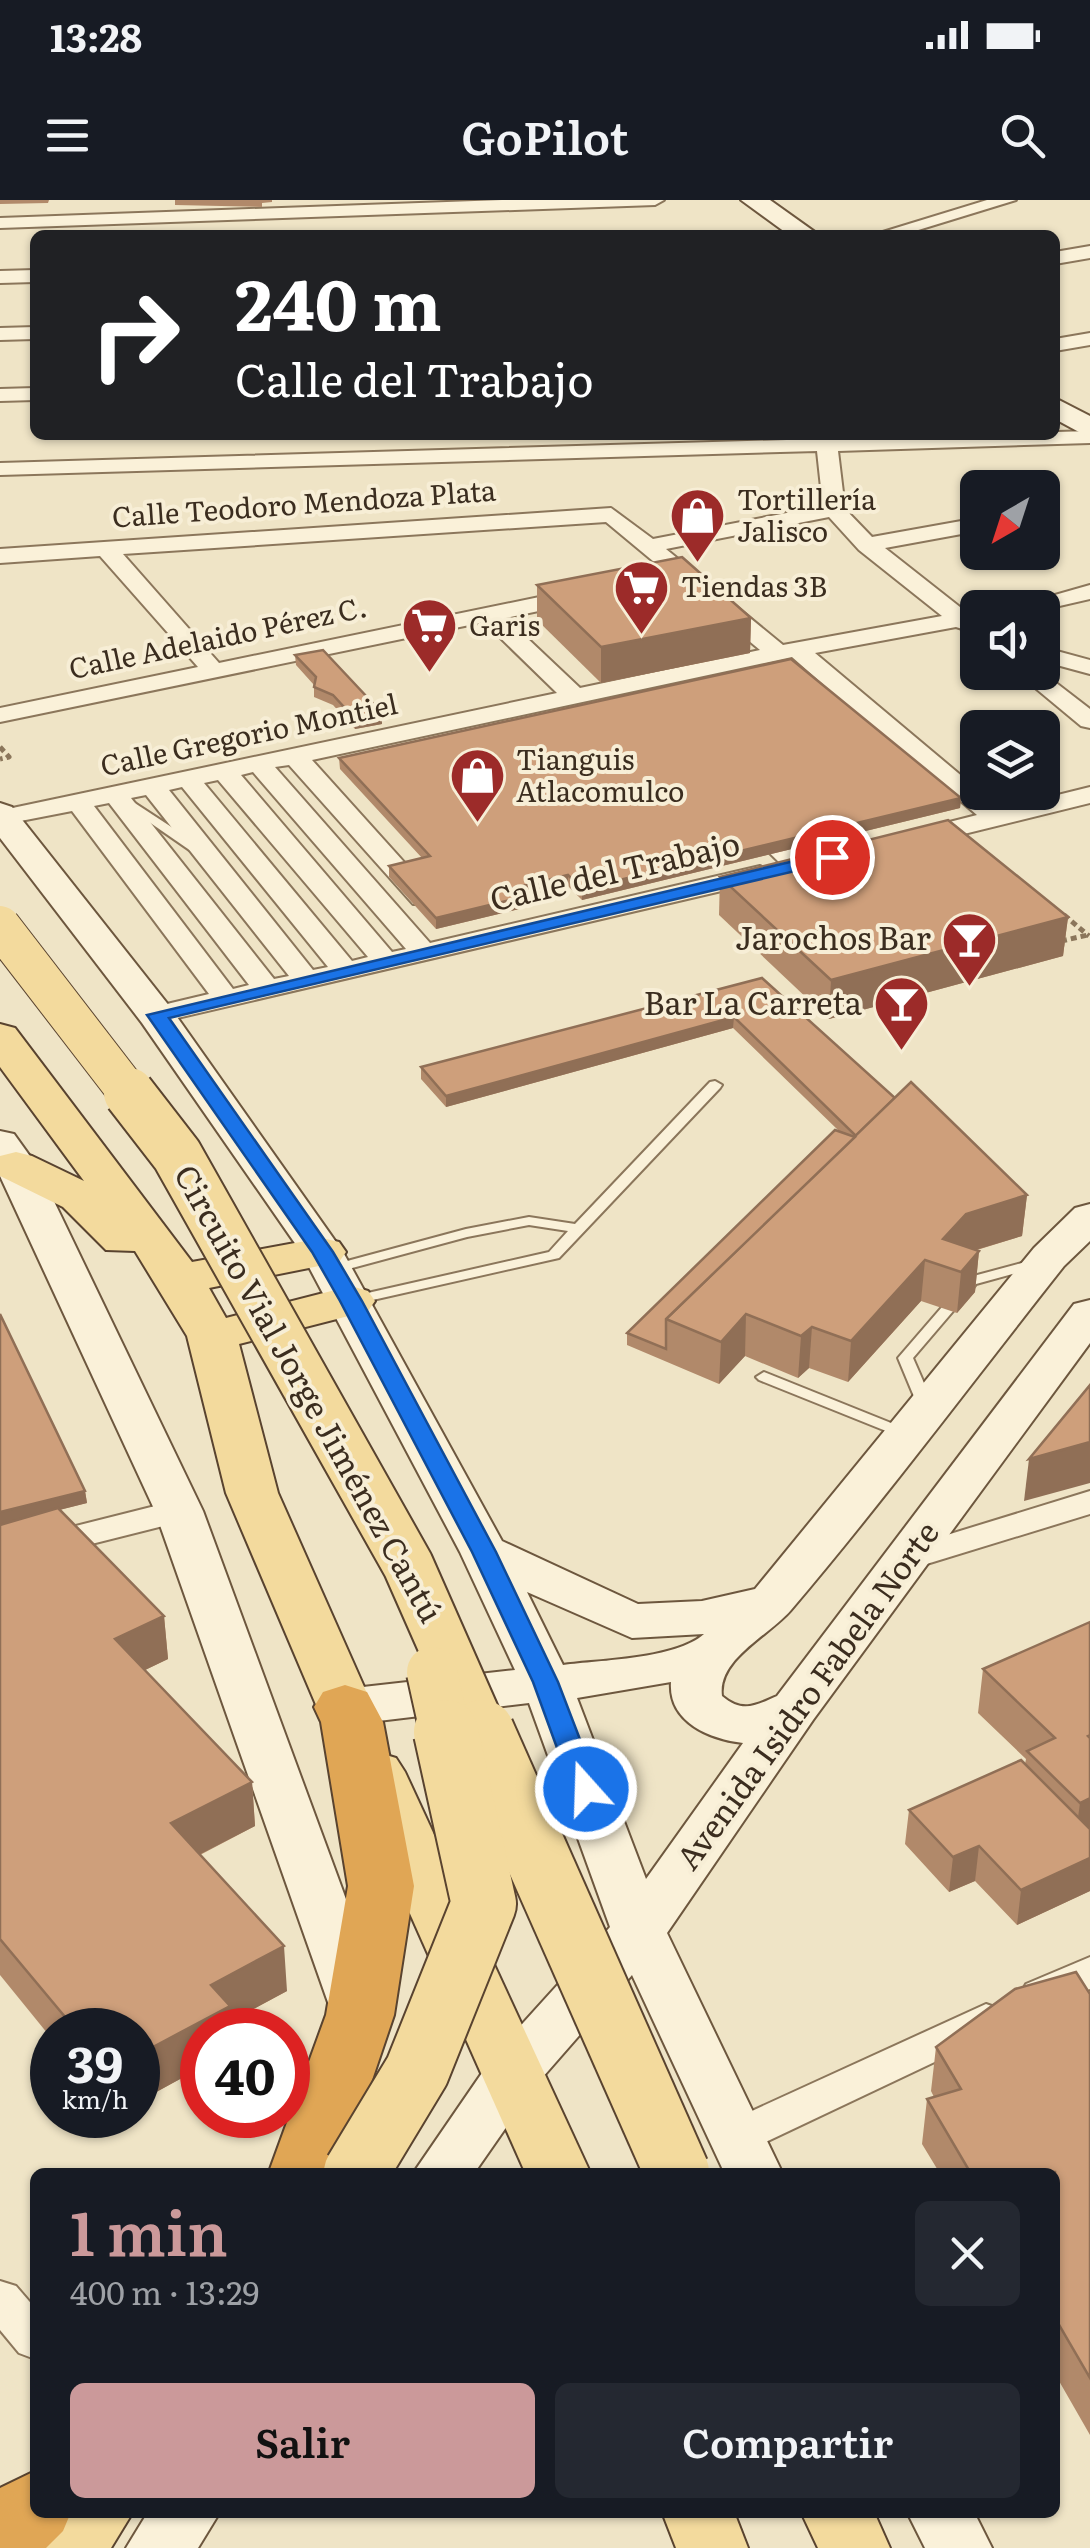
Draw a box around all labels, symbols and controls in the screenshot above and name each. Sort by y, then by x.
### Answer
text: 13:28 [50,7,142,64]
text: GoPilot [461,102,629,169]
icon: menu [40,108,95,163]
icon: search [995,108,1050,163]
text: 240 m [235,249,442,353]
icon: right [70,270,200,400]
text: Calle del Trabajo [235,344,594,411]
street label: Calle Teodoro Mendoza Plata [110,468,497,536]
north arrow [960,470,1060,570]
map controls [960,470,1060,810]
place label: Tortillería Jalisco [737,477,876,551]
shop icon: Tortillería Jalisco [668,486,728,565]
supermarket icon: Tiendas 3B [612,557,672,636]
place label: Tiendas 3B [681,564,827,606]
street label: Calle Adelaido Pérez C. [65,584,370,688]
button: sound [960,590,1060,690]
supermarket icon: Garis [400,596,460,675]
place label: Garis [469,603,540,645]
street label: Calle Gregorio Montiel [96,681,401,785]
button: layers [960,710,1060,810]
place label: Tianguis Atlacomulco [516,737,684,811]
shop icon: Tianguis Atlacomulco [447,746,507,825]
pin [790,815,875,900]
street label: Calle del Trabajo [485,817,744,921]
icon: arrive [805,830,860,885]
bar icon: Jarochos Bar [940,909,1000,988]
place label: Jarochos Bar [735,912,931,960]
bar icon: Bar La Carreta [871,974,931,1053]
place label: Bar La Carreta [643,977,863,1025]
street label: Circuito Vial Jorge Jiménez Cantú [164,1155,457,1630]
street label: Avenida Isidro Fabela Norte [663,1510,949,1878]
position arrow [534,1737,638,1841]
speed limit sign: 40 [180,2008,310,2138]
text: 39 [67,2024,123,2098]
text: km/h [62,2080,128,2117]
text: 1 min [70,2185,228,2274]
button: close [915,2201,1020,2306]
text: 400 m · 13:29 [70,2267,259,2315]
button: Salir [70,2383,535,2498]
button: Compartir [555,2383,1020,2498]

